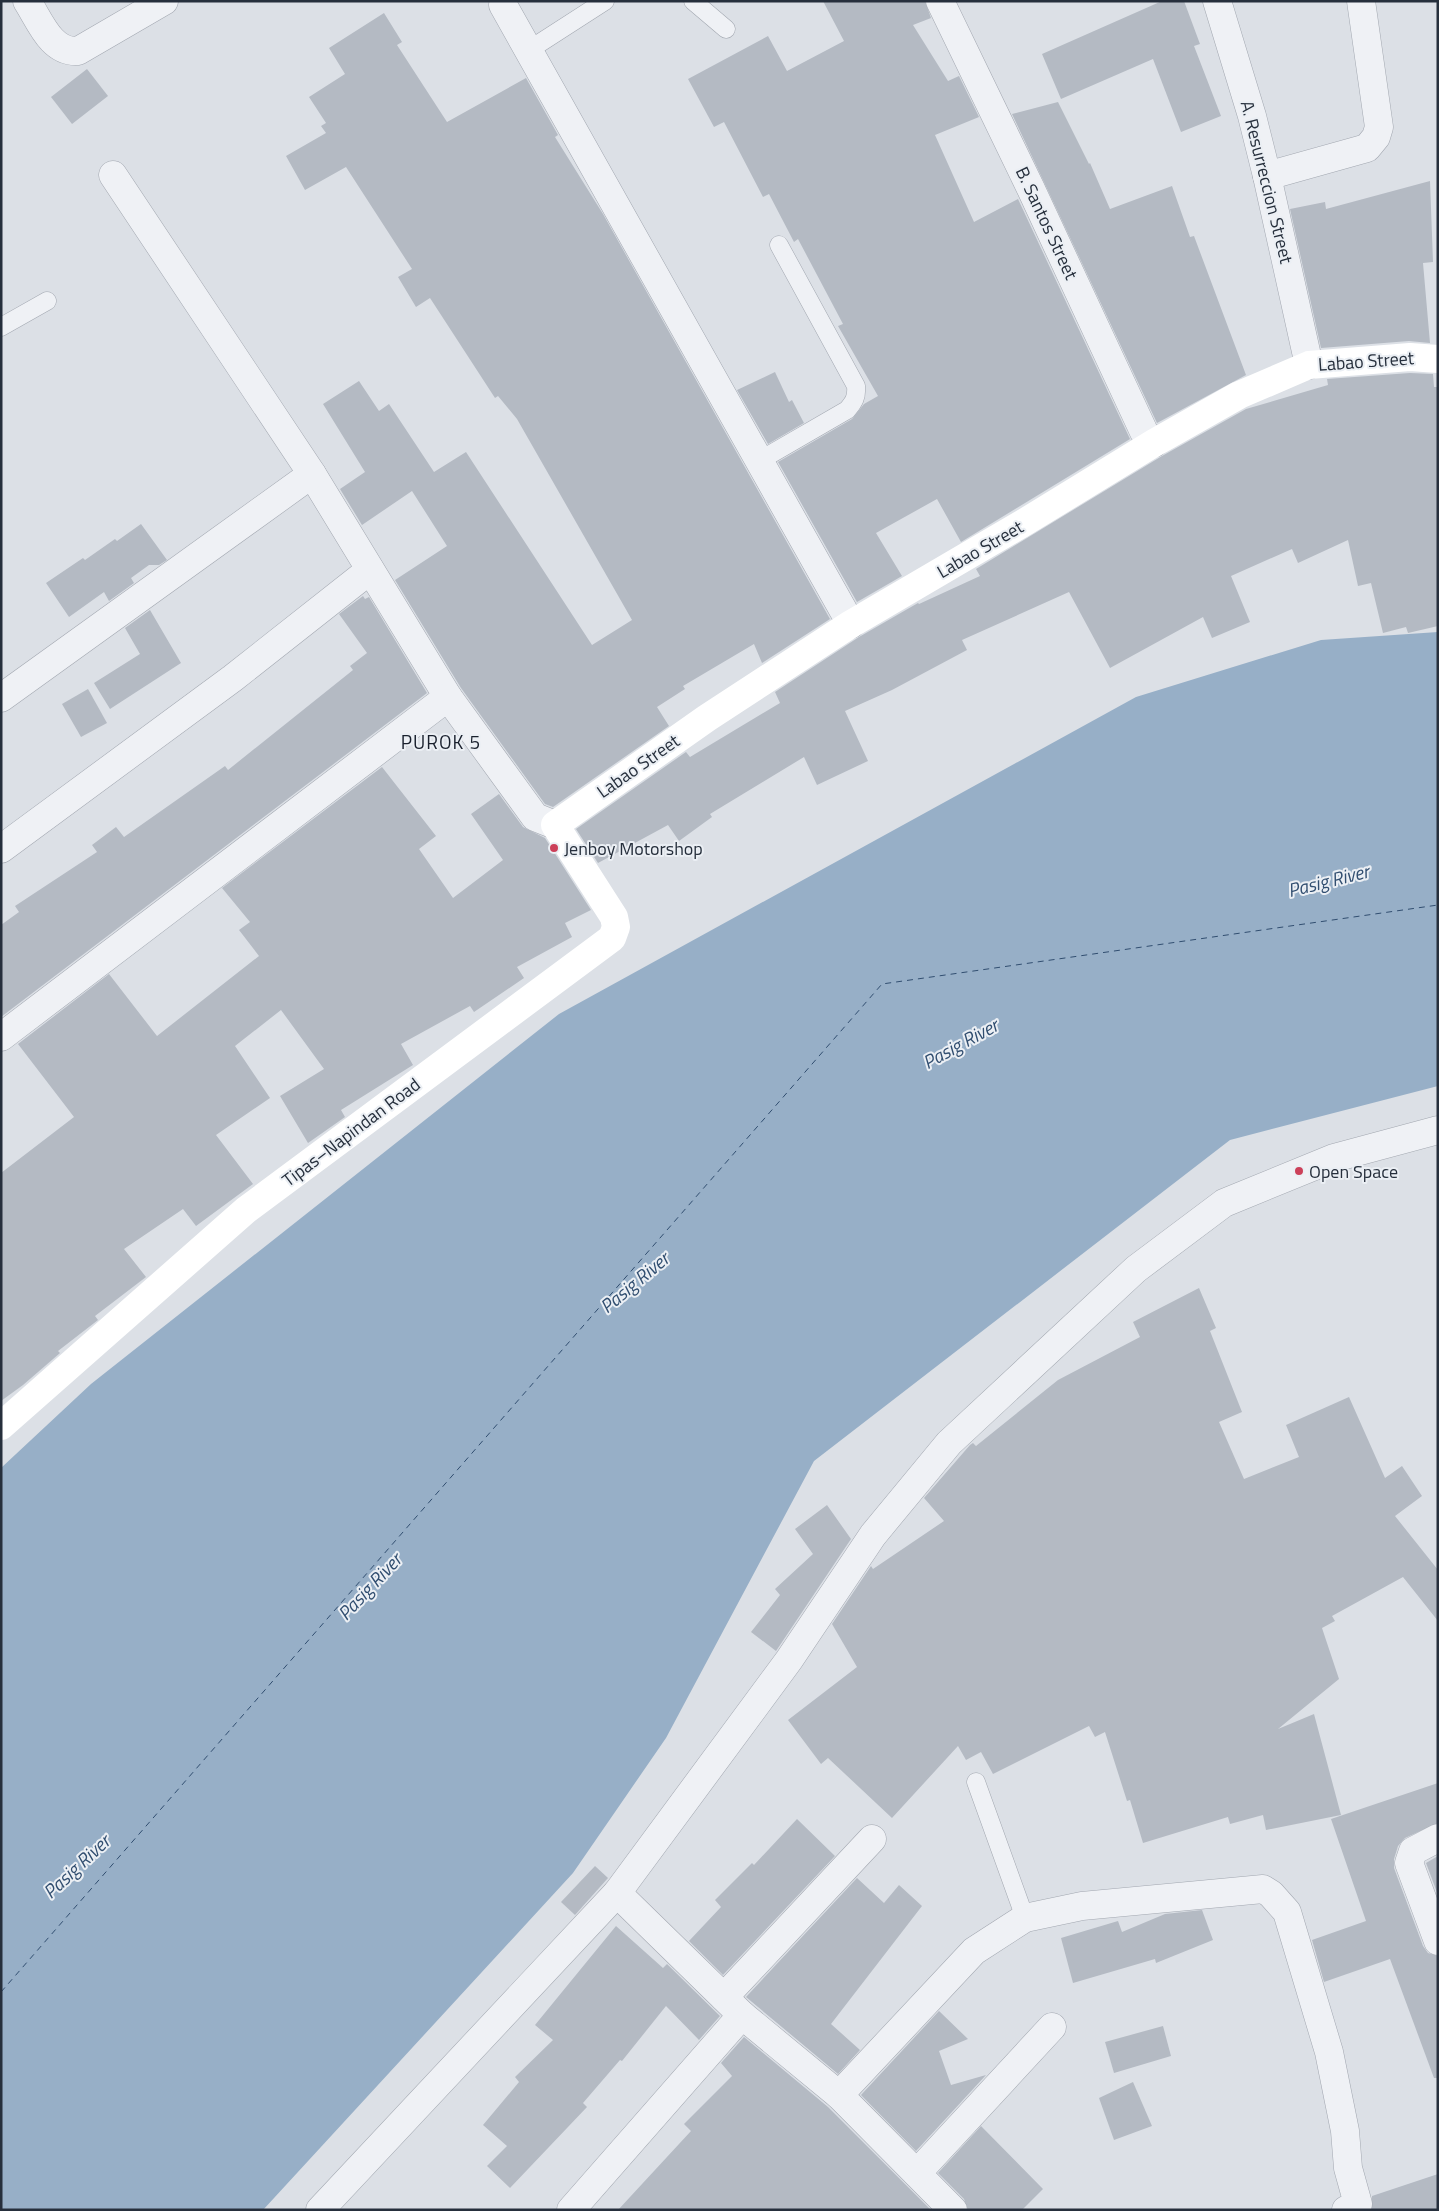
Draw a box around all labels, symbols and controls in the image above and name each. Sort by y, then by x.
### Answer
street label: A. Resurreccion Street [1234,98,1300,267]
street label: B. Santos Street [1009,162,1085,285]
street label: Labao Street [1317,344,1415,378]
street label: Labao Street [932,513,1029,585]
district label: PUROK 5 [401,727,481,756]
street label: Labao Street [591,727,686,805]
place label: Jenboy Motorshop [564,835,703,862]
marker: Jenboy Motorshop [548,842,560,854]
water label: Pasig River [1284,855,1374,904]
water label: Pasig River [917,1009,1005,1076]
street label: Tipas–Napindan Road [276,1071,426,1193]
place label: Open Space [1309,1158,1398,1185]
marker: Open Space [1293,1165,1305,1177]
water label: Pasig River [593,1243,677,1320]
water label: Pasig River [330,1544,409,1626]
water label: Pasig River [36,1826,118,1905]

